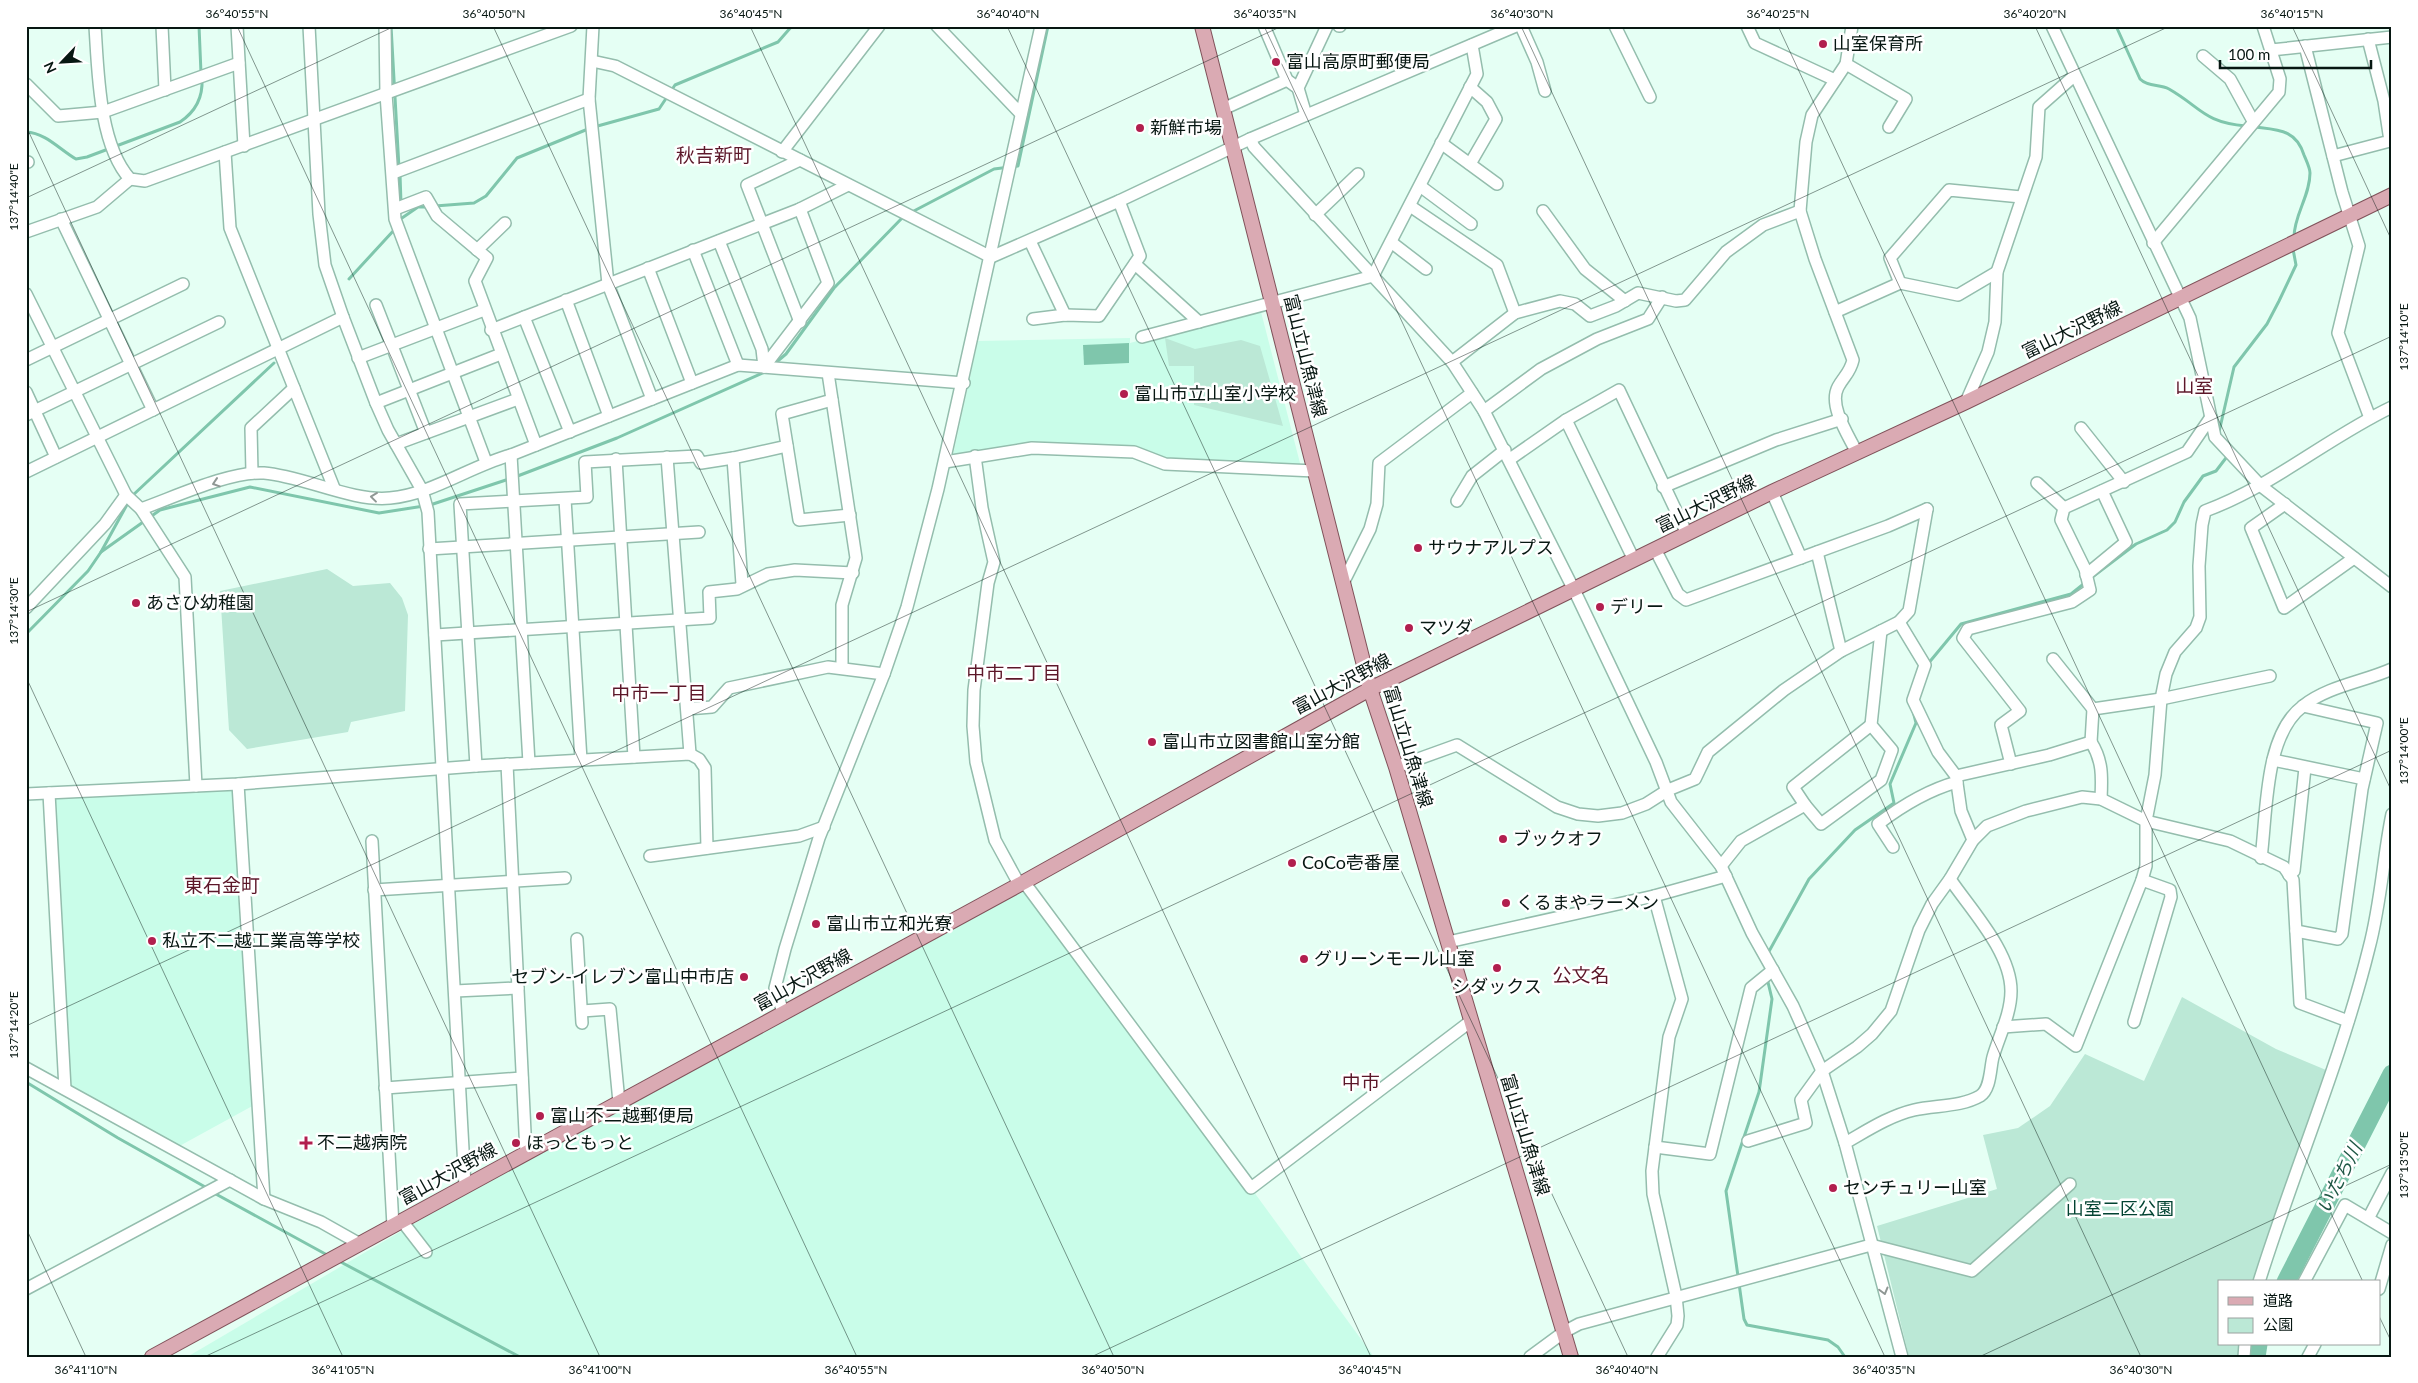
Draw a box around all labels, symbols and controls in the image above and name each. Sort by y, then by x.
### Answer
text: 36°40'55"N [206,6,268,21]
text: 36°40'50"N [463,6,525,21]
text: 36°40'45"N [720,6,782,21]
text: 36°40'40"N [977,6,1039,21]
text: 36°40'35"N [1234,6,1296,21]
text: 36°40'30"N [1491,6,1553,21]
text: 36°40'25"N [1747,6,1809,21]
text: 36°40'20"N [2004,6,2066,21]
text: 36°40'15"N [2261,6,2323,21]
place label: 山室保育所 [1833,32,1923,54]
north arrow [38,38,88,88]
marker: 山室保育所 [1817,38,1829,50]
scale bar [2220,38,2372,70]
text: 100 m [2228,45,2270,63]
place label: 富山高原町郵便局 [1286,50,1430,72]
marker: 富山高原町郵便局 [1270,56,1282,68]
text: N [40,59,60,76]
place label: 新鮮市場 [1150,116,1222,138]
marker: 新鮮市場 [1134,122,1146,134]
district label: 秋吉新町 [676,143,752,166]
text: 137°14'40"E [6,163,21,231]
street label: 富山立山魚津線 [1280,292,1332,420]
street label: 富山大沢野線 [2018,296,2125,363]
text: 137°14'10"E [2396,303,2411,371]
district label: 山室 [2175,374,2213,397]
place label: 富山市立山室小学校 [1134,382,1296,404]
marker: 富山市立山室小学校 [1118,388,1130,400]
street label: 富山大沢野線 [1652,470,1759,537]
one-way arrow [212,477,220,487]
one-way arrow [370,492,378,502]
place label: サウナアルプス [1428,536,1554,558]
marker: サウナアルプス [1412,542,1424,554]
text: 137°14'30"E [6,577,21,645]
place label: あさひ幼稚園 [146,591,254,613]
place label: デリー [1610,595,1664,617]
marker: あさひ幼稚園 [130,597,142,609]
marker: デリー [1594,601,1606,613]
place label: マツダ [1419,616,1473,638]
marker: マツダ [1403,622,1415,634]
street label: 富山大沢野線 [1289,648,1394,718]
district label: 中市二丁目 [966,661,1062,684]
district label: 中市一丁目 [611,681,707,704]
street label: 富山立山魚津線 [1380,683,1438,810]
text: 137°14'00"E [2396,717,2411,785]
place label: 富山市立図書館山室分館 [1162,730,1360,752]
marker: 富山市立図書館山室分館 [1146,736,1158,748]
place label: ブックオフ [1513,827,1603,849]
marker: ブックオフ [1497,833,1509,845]
place label: CoCo壱番屋 [1302,851,1400,873]
marker: CoCo壱番屋 [1286,857,1298,869]
district label: 東石金町 [184,873,260,896]
place label: くるまやラーメン [1516,891,1659,913]
marker: くるまやラーメン [1500,897,1512,909]
place label: 富山市立和光寮 [826,912,952,934]
marker: 富山市立和光寮 [810,918,822,930]
place label: 私立不二越工業高等学校 [162,929,360,951]
marker: 私立不二越工業高等学校 [146,935,158,947]
street label: 富山大沢野線 [750,943,855,1015]
place label: グリーンモール山室 [1314,947,1475,969]
marker: グリーンモール山室 [1298,953,1310,965]
marker: シダックス [1491,962,1503,974]
district label: 公文名 [1552,963,1610,986]
place label: セブン-イレブン富山中市店 [511,965,734,987]
marker: セブン-イレブン富山中市店 [738,971,750,983]
place label: シダックス [1452,975,1542,997]
text: 137°14'20"E [6,991,21,1059]
district label: 中市 [1342,1070,1380,1093]
street label: 富山立山魚津線 [1497,1071,1555,1198]
place label: 富山不二越郵便局 [550,1104,694,1126]
marker: 富山不二越郵便局 [534,1110,546,1122]
place label: 不二越病院 [317,1131,407,1153]
place label: ほっともっと [526,1131,634,1153]
text: 137°13'50"E [2396,1131,2411,1199]
marker: 不二越病院 [299,1136,313,1150]
street label: 富山大沢野線 [395,1137,500,1209]
marker: ほっともっと [510,1137,522,1149]
water label: いたち川 [2311,1137,2367,1217]
place label: センチュリー山室 [1843,1176,1987,1198]
marker: センチュリー山室 [1827,1182,1839,1194]
park label: 山室二区公園 [2066,1197,2174,1219]
legend [2218,1280,2380,1346]
one-way arrow [1878,1287,1889,1296]
text: 道路 [2263,1291,2293,1309]
text: 公園 [2263,1315,2293,1333]
text: 36°41'10"N [55,1362,117,1377]
text: 36°41'05"N [312,1362,374,1377]
text: 36°41'00"N [569,1362,631,1377]
text: 36°40'55"N [825,1362,887,1377]
text: 36°40'50"N [1082,1362,1144,1377]
text: 36°40'45"N [1339,1362,1401,1377]
text: 36°40'40"N [1596,1362,1658,1377]
text: 36°40'35"N [1853,1362,1915,1377]
text: 36°40'30"N [2110,1362,2172,1377]

